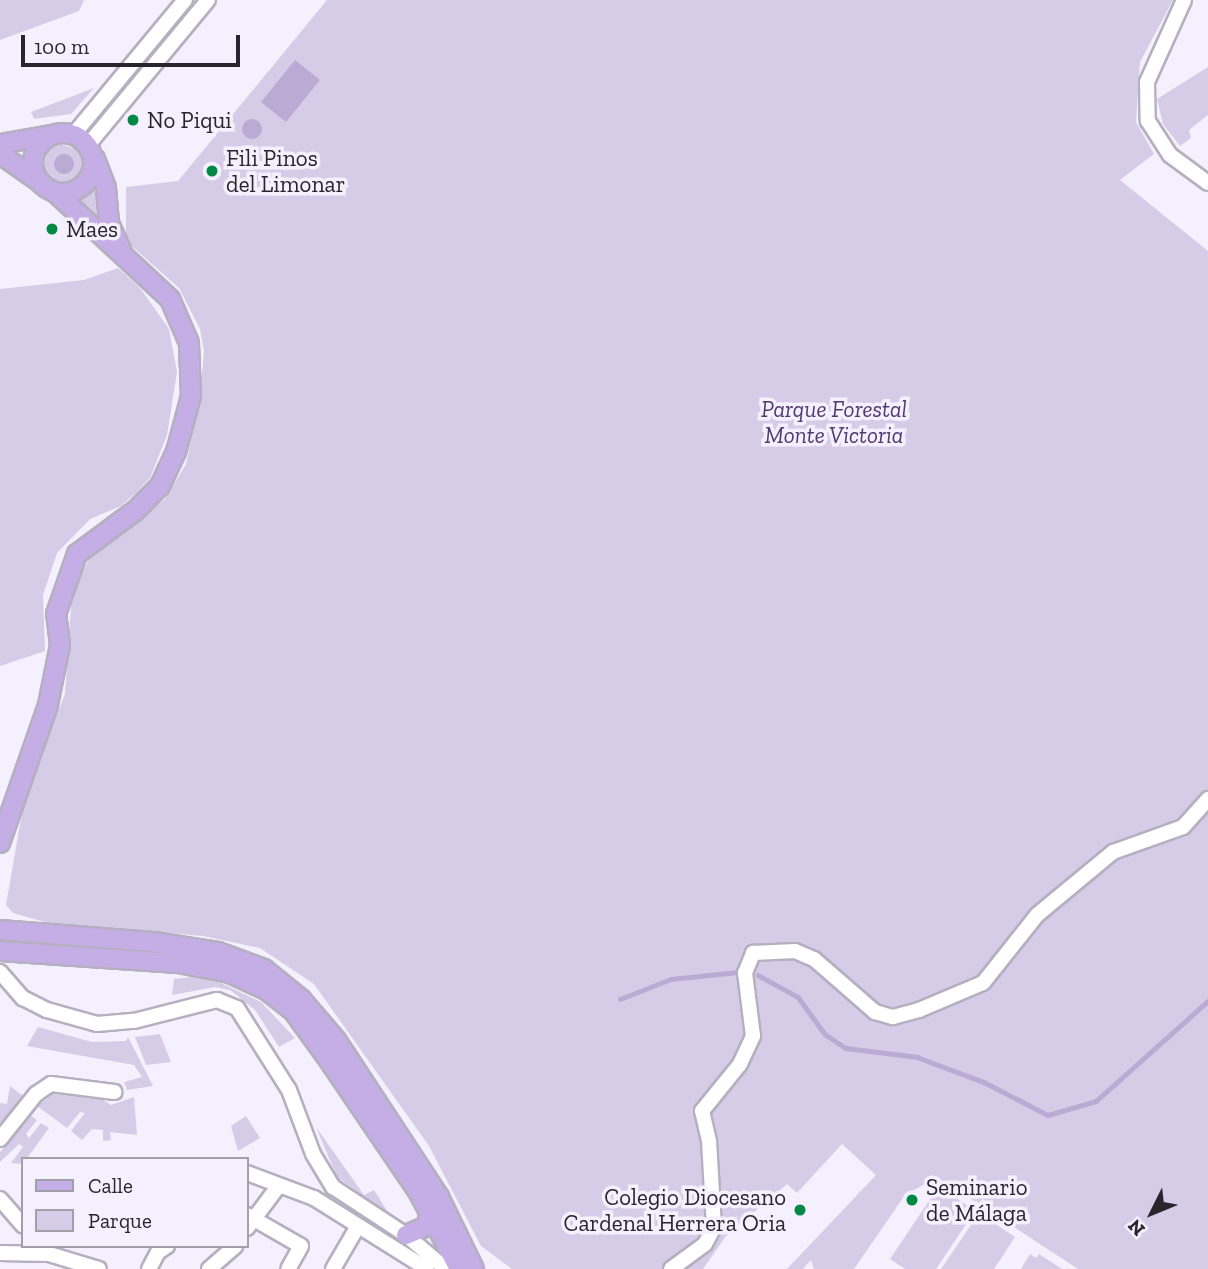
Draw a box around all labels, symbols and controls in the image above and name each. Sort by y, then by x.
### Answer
scale bar [24,21,243,65]
text: 100 m [34,34,89,59]
place label: No Piqui [147,106,232,134]
marker: No Piqui [125,112,141,128]
place label: Fili Pinos del Limonar [226,144,345,198]
marker: Fili Pinos del Limonar [204,163,220,179]
place label: Maes [66,215,118,243]
marker: Maes [44,221,60,237]
park label: Parque Forestal Monte Victoria [761,395,907,449]
legend [21,1157,248,1248]
text: Calle [88,1173,133,1198]
place label: Seminario de Málaga [926,1173,1028,1227]
north arrow [1117,1178,1187,1248]
place label: Colegio Diocesano Cardenal Herrera Oria [564,1183,786,1237]
marker: Seminario de Málaga [904,1192,920,1208]
marker: Colegio Diocesano Cardenal Herrera Oria [792,1202,808,1218]
text: Parque [88,1208,152,1233]
text: N [1123,1215,1150,1241]

